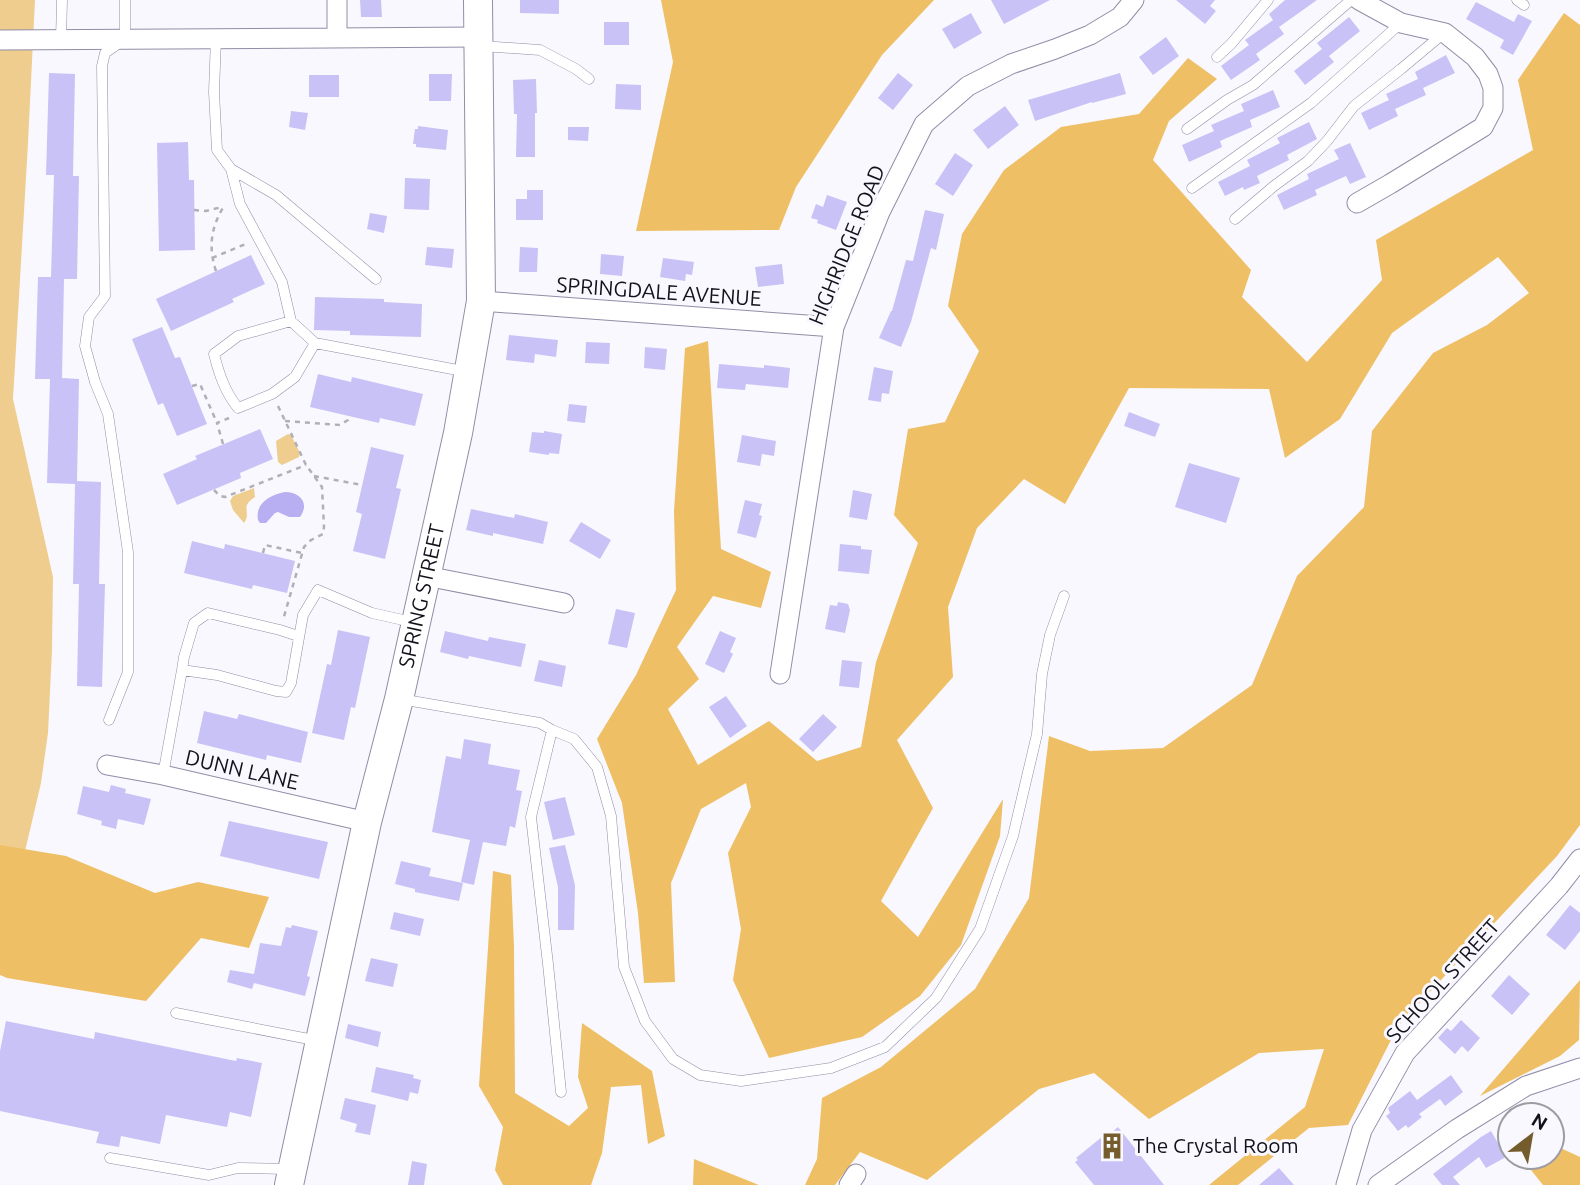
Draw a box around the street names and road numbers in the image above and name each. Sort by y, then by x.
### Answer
street label: HIGHRIDGE ROAD [803,161,889,328]
street label: SPRINGDALE AVENUE [556,272,762,310]
street label: SPRING STREET [393,521,449,670]
street label: DUNN LANE [183,744,301,794]
street label: SCHOOL STREET [1381,914,1504,1047]

